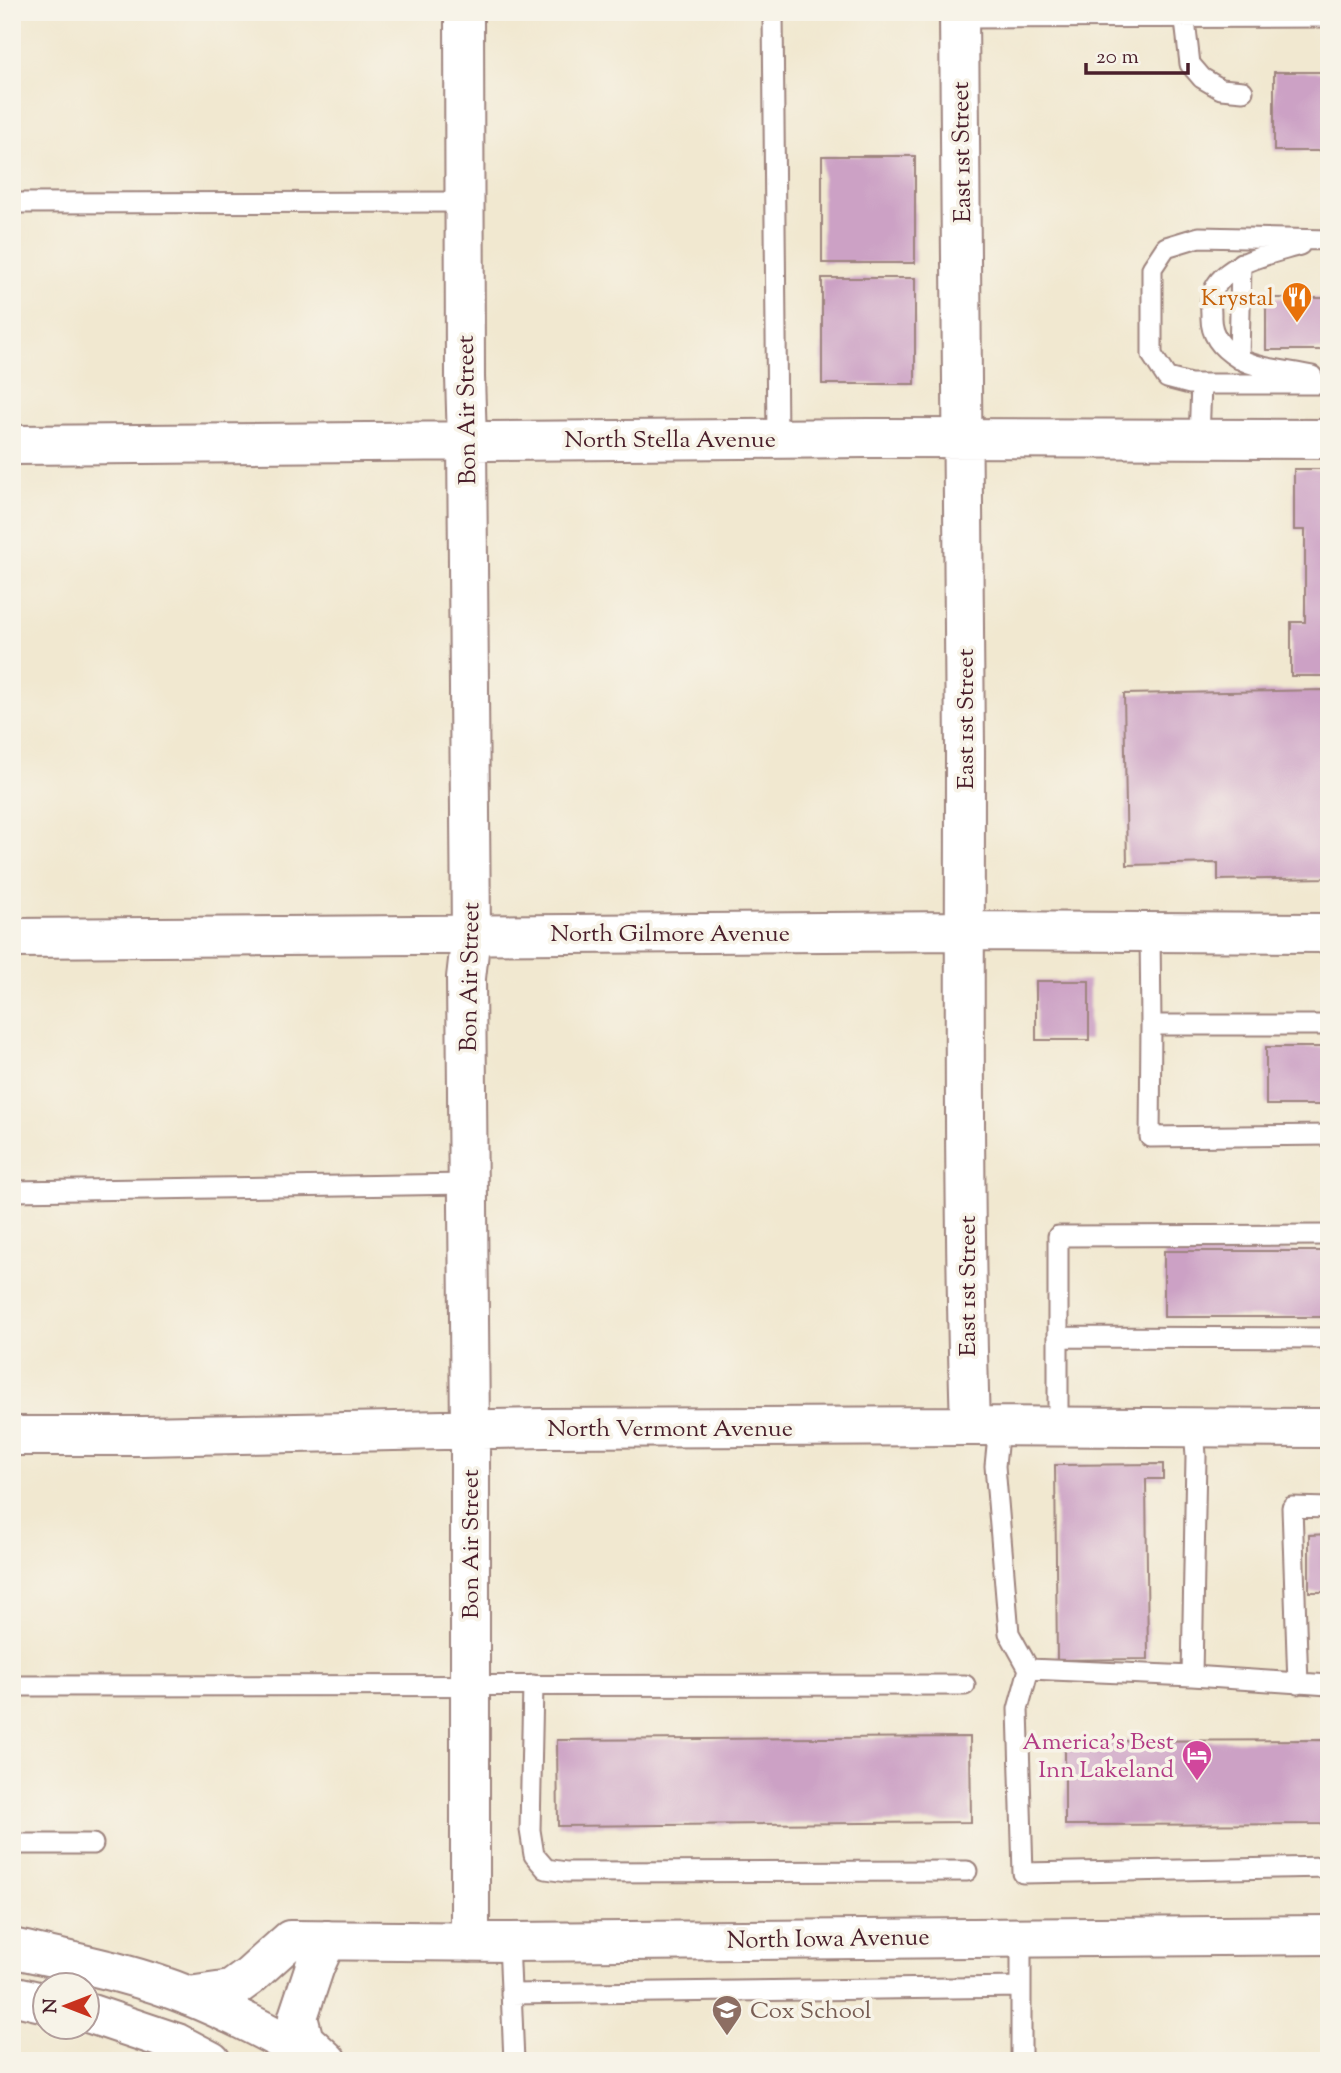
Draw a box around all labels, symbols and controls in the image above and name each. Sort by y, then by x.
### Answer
scale bar [1086,32,1187,76]
text: 20 m [1096,43,1139,73]
street label: East 1st Street [945,81,981,223]
restaurant icon: Krystal [1280,280,1314,324]
place label: Krystal [1201,282,1274,316]
street label: Bon Air Street [450,335,486,485]
street label: North Stella Avenue [564,424,776,458]
street label: East 1st Street [950,648,984,790]
street label: Bon Air Street [453,902,489,1052]
street label: North Gilmore Avenue [550,918,790,952]
street label: East 1st Street [952,1215,986,1357]
street label: North Vermont Avenue [547,1413,793,1447]
street label: Bon Air Street [455,1469,489,1619]
place label: America's Best Inn Lakeland [1022,1726,1174,1788]
hotel icon: America's Best Inn Lakeland [1180,1738,1214,1782]
street label: North Iowa Avenue [726,1921,930,1959]
north arrow [32,1972,102,2042]
school or university icon: Cox School [710,1993,744,2037]
place label: Cox School [750,1995,872,2029]
text: N [38,1998,65,2014]

